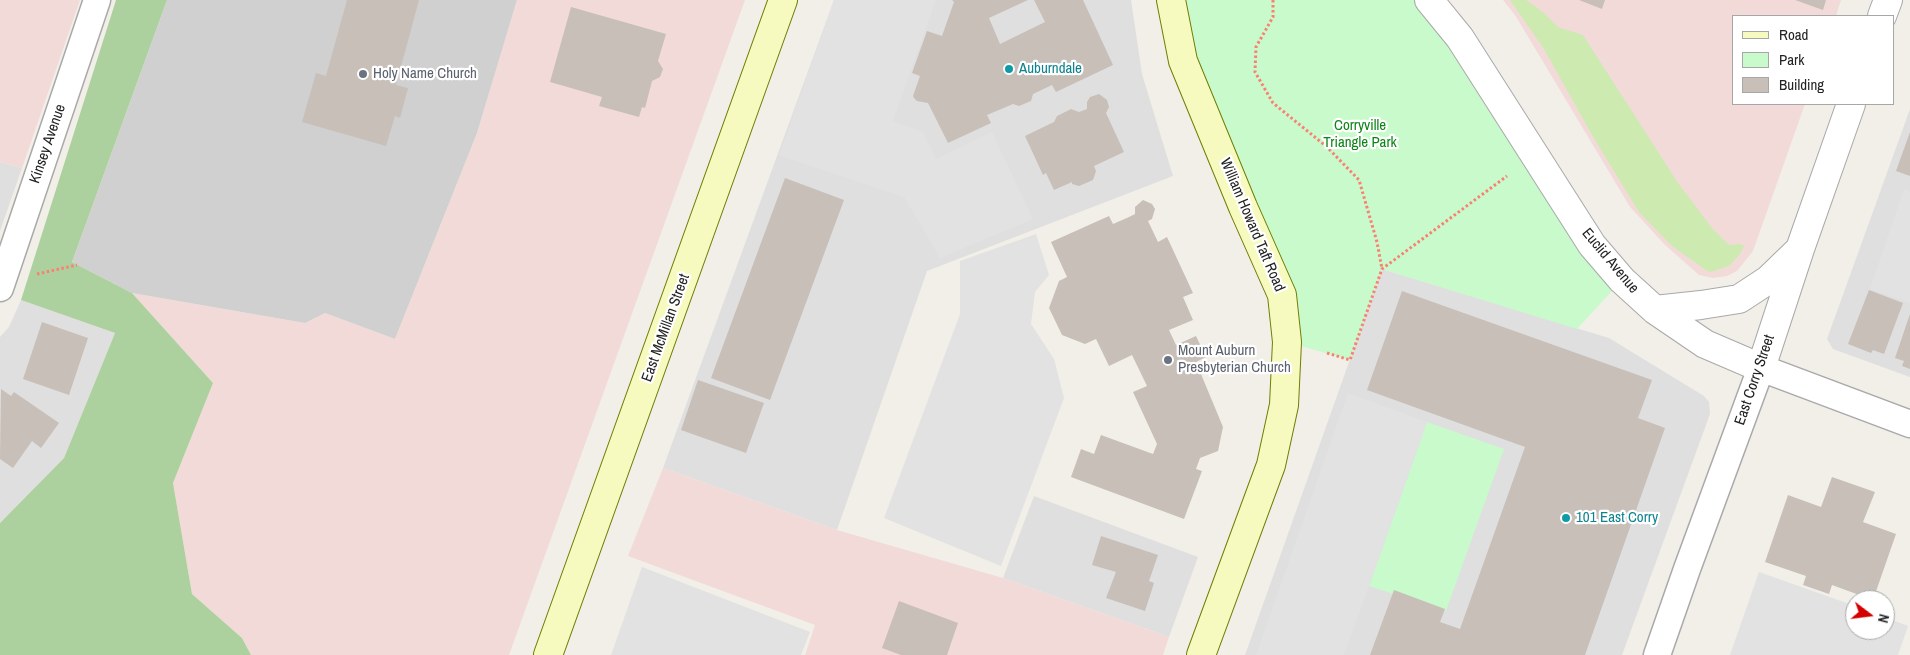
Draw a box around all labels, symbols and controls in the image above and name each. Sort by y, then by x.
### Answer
legend [1732,15,1895,105]
text: Road [1779,24,1808,45]
text: Park [1779,49,1804,70]
place label: Auburndale [1019,60,1082,78]
marker: Auburndale [1003,63,1015,75]
place label: Holy Name Church [373,65,477,83]
marker: Holy Name Church [357,68,369,80]
text: Building [1779,74,1824,95]
street label: Kinsey Avenue [26,102,70,186]
park label: Corryville Triangle Park [1323,117,1397,152]
street label: William Howard Taft Road [1216,156,1288,294]
street label: Euclid Avenue [1578,225,1642,297]
street label: East McMillan Street [638,272,694,384]
street label: East Corry Street [1731,332,1779,428]
place label: Mount Auburn Presbyterian Church [1178,342,1291,377]
marker: Mount Auburn Presbyterian Church [1162,354,1174,366]
place label: 101 East Corry [1576,509,1658,527]
marker: 101 East Corry [1560,512,1572,524]
north arrow [1845,590,1895,640]
text: N [1874,612,1893,625]

